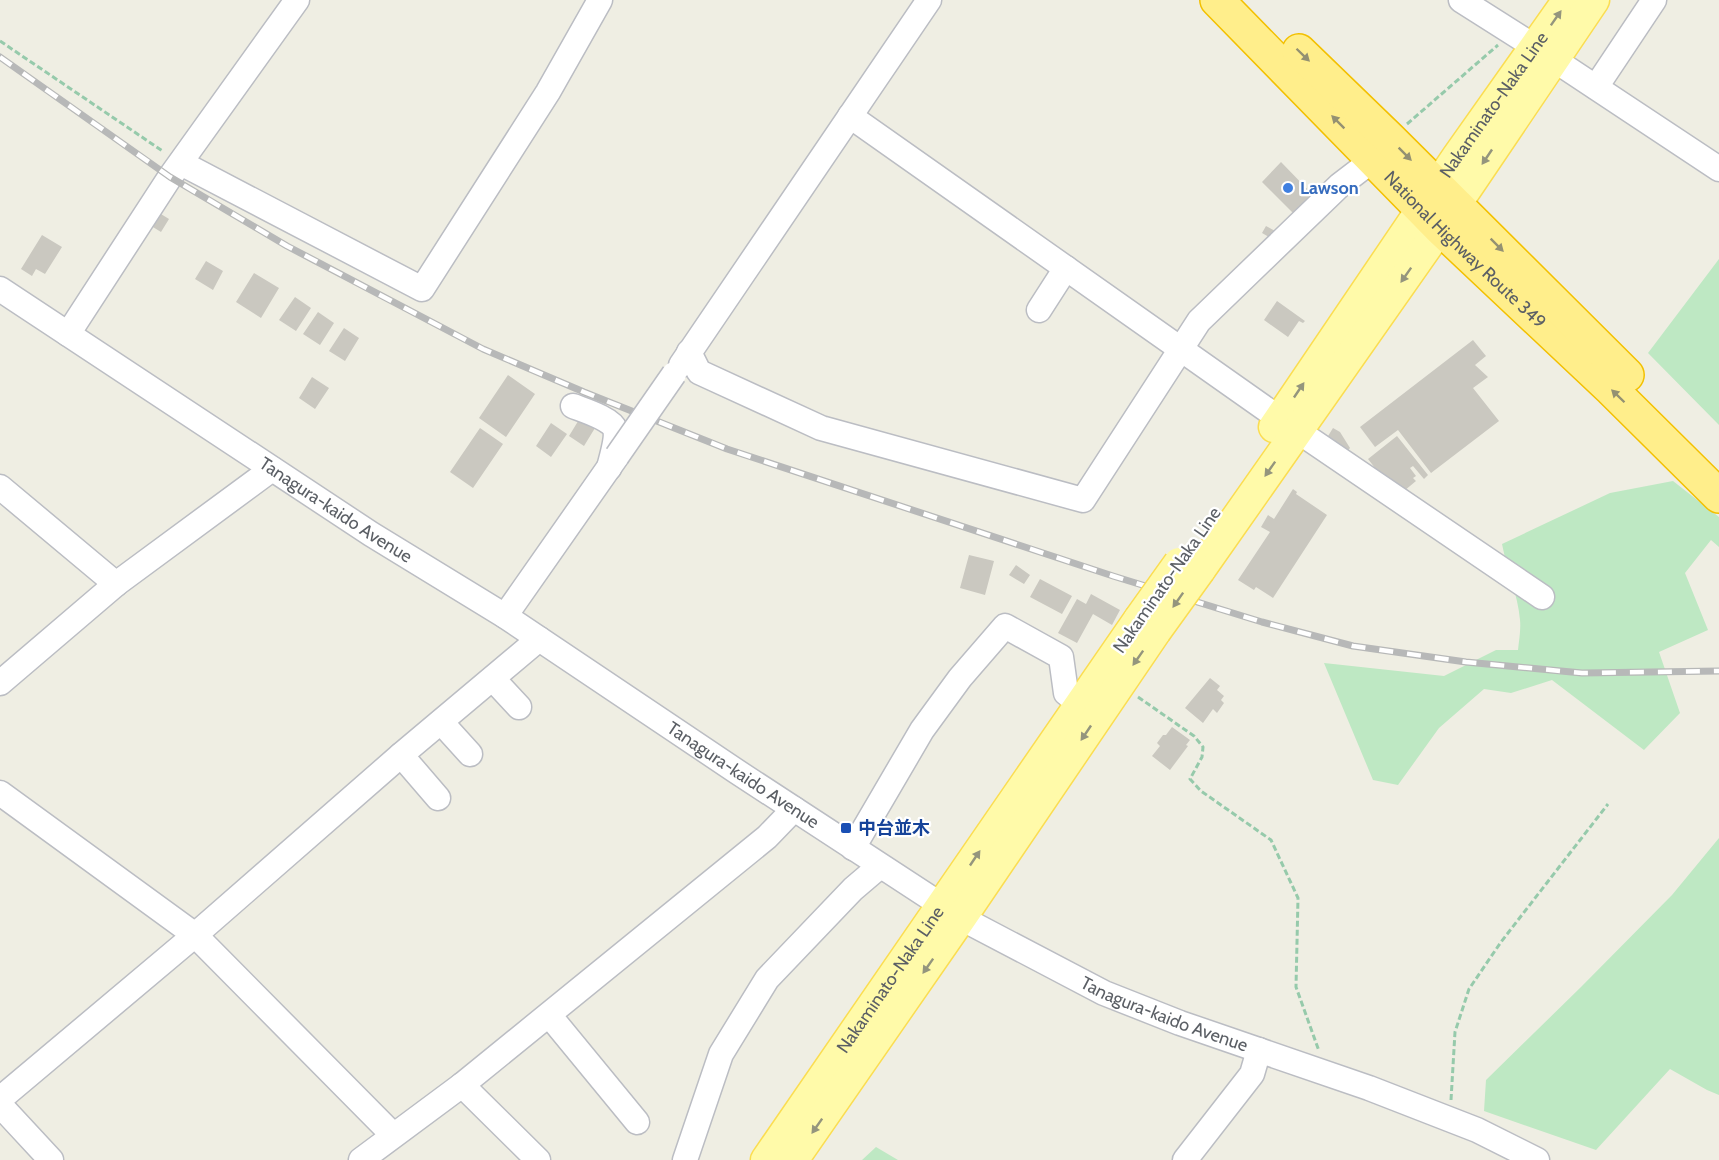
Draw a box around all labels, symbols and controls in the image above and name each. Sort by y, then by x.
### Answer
one-way arrow [1550,10,1562,26]
street label: Nakaminato-Naka Line [1435,28,1553,182]
one-way arrow [1295,48,1310,62]
one-way arrow [1331,115,1345,129]
one-way arrow [1398,146,1412,161]
one-way arrow [1482,149,1493,165]
street label: National Highway Route 349 [1379,166,1551,333]
place label: Lawson [1300,177,1359,199]
marker: Lawson [1281,181,1295,195]
one-way arrow [1490,238,1504,252]
one-way arrow [1400,267,1412,283]
one-way arrow [1293,383,1305,399]
one-way arrow [1611,389,1625,403]
street label: Tanagura-kaido Avenue [255,452,416,568]
one-way arrow [1264,460,1276,476]
street label: Nakaminato-Naka Line [1108,503,1226,657]
one-way arrow [1172,592,1184,608]
one-way arrow [1133,650,1144,666]
street label: Tanagura-kaido Avenue [663,717,823,833]
one-way arrow [1080,725,1092,741]
place label: 中台並木 [858,817,930,839]
marker: 中台並木 [839,821,853,835]
one-way arrow [969,850,980,866]
street label: Nakaminato-Naka Line [832,902,949,1057]
one-way arrow [923,958,934,974]
street label: Tanagura-kaido Avenue [1077,972,1251,1056]
one-way arrow [811,1118,823,1134]

